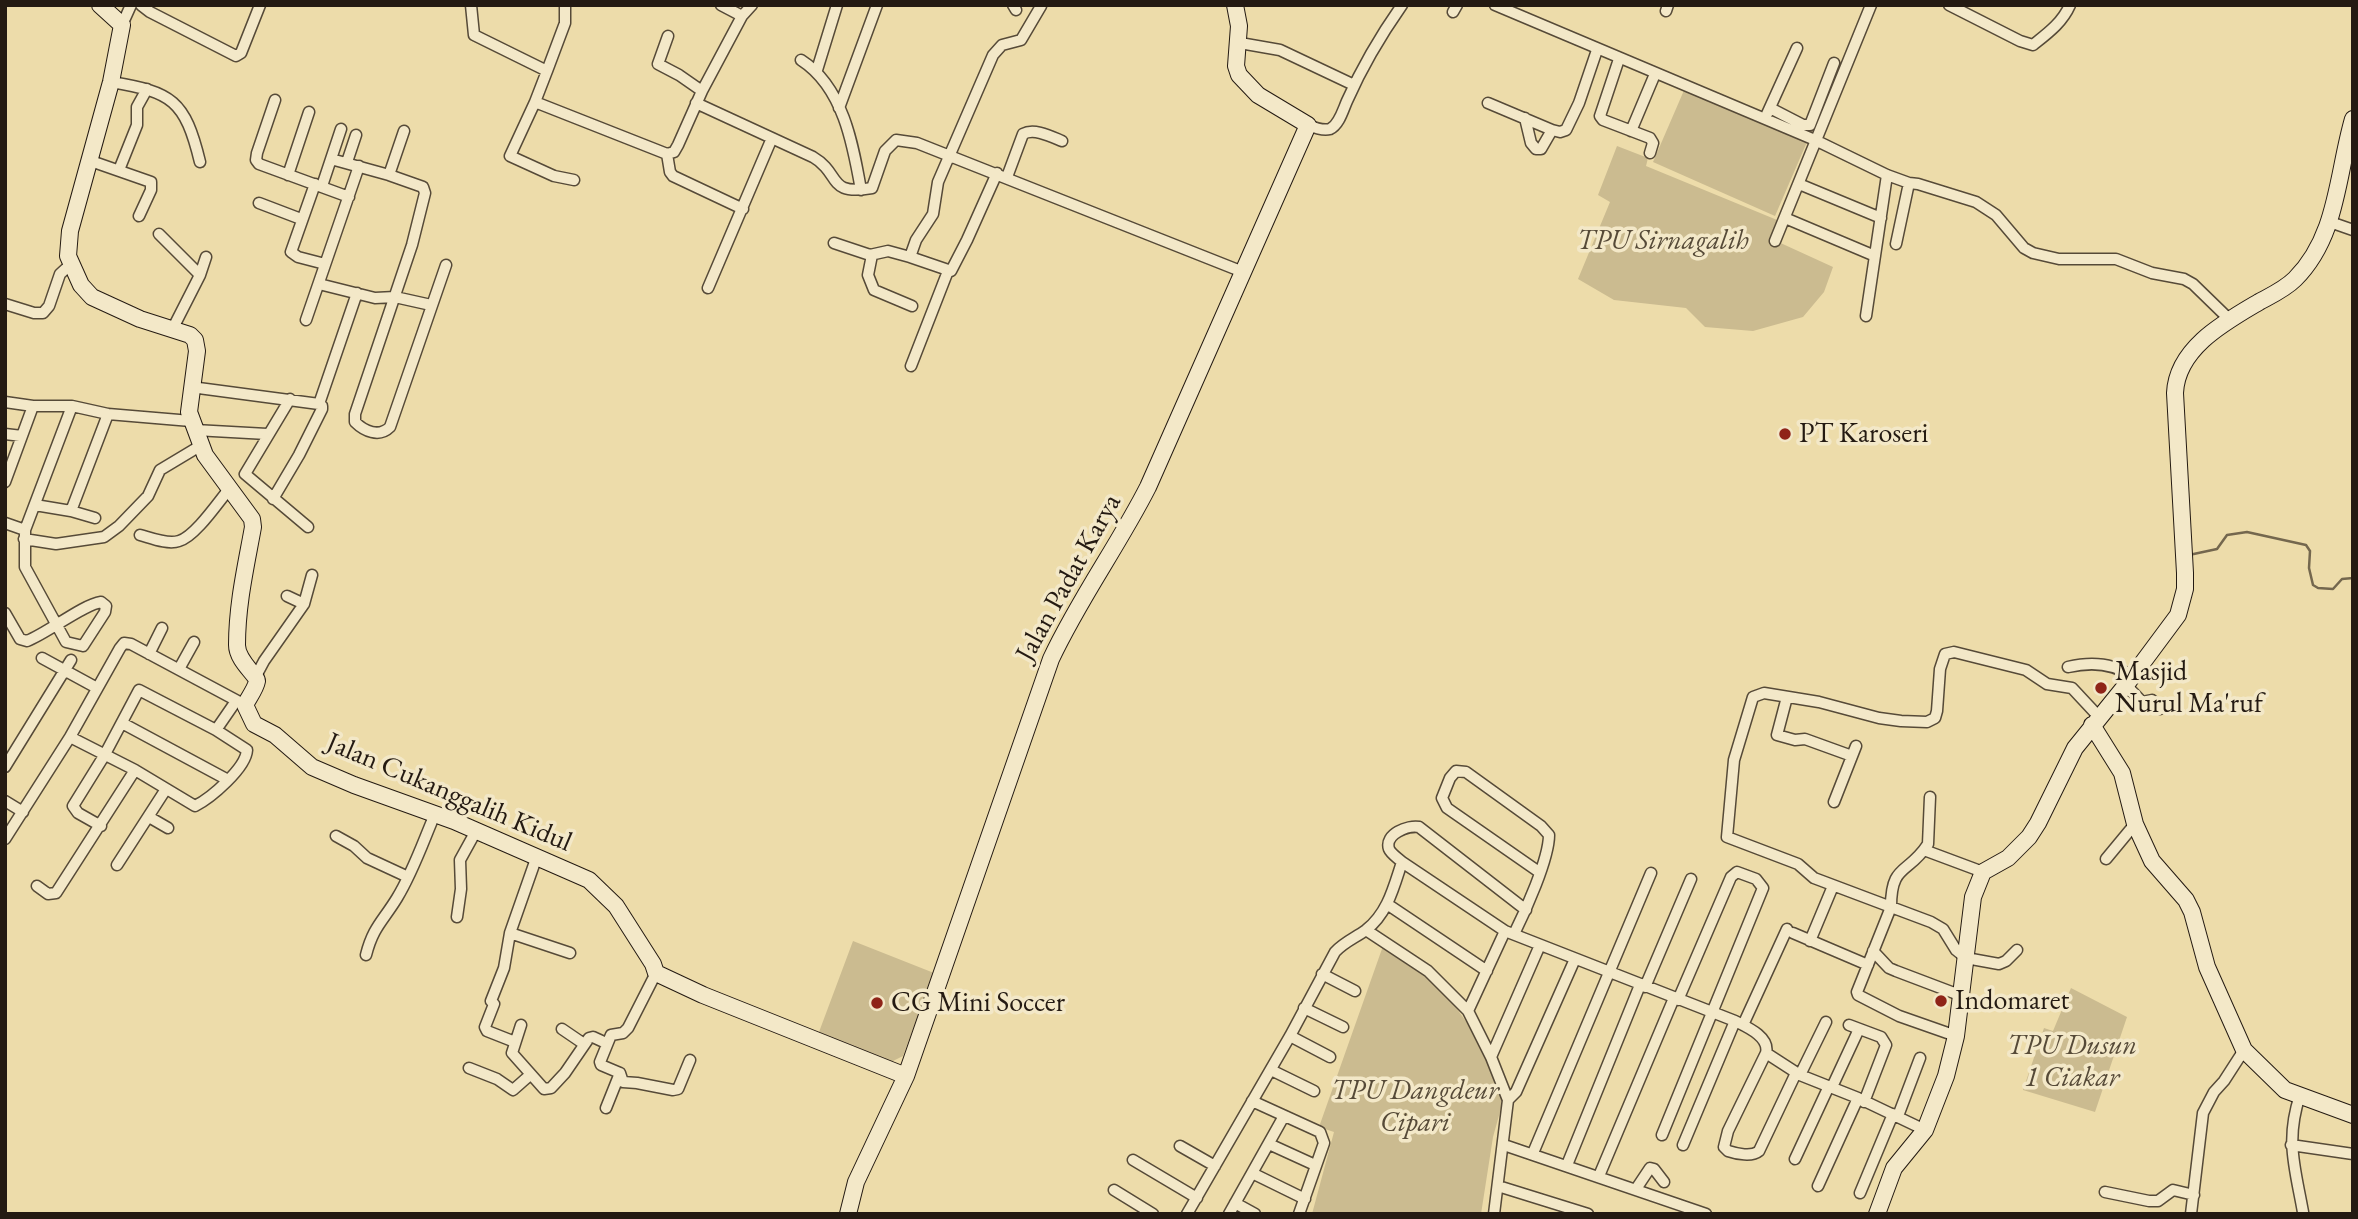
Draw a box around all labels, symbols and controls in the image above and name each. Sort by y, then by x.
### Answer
park label: TPU Sirnagalih [1577,224,1749,258]
place label: PT Karoseri [1799,417,1928,451]
marker: PT Karoseri [1777,426,1793,442]
street label: Jalan Padat Karya [1009,488,1129,668]
place label: Masjid Nurul Ma'ruf [2115,655,2263,721]
marker: Masjid Nurul Ma'ruf [2093,680,2109,696]
street label: Jalan Cukanggalih Kidul [321,726,577,860]
place label: Indomaret [1955,984,2069,1018]
place label: CG Mini Soccer [891,986,1065,1020]
marker: Indomaret [1933,993,1949,1009]
marker: CG Mini Soccer [869,995,885,1011]
park label: TPU Dusun 1 Ciakar [2007,1029,2137,1095]
park label: TPU Dangdeur Cipari [1331,1074,1499,1140]

